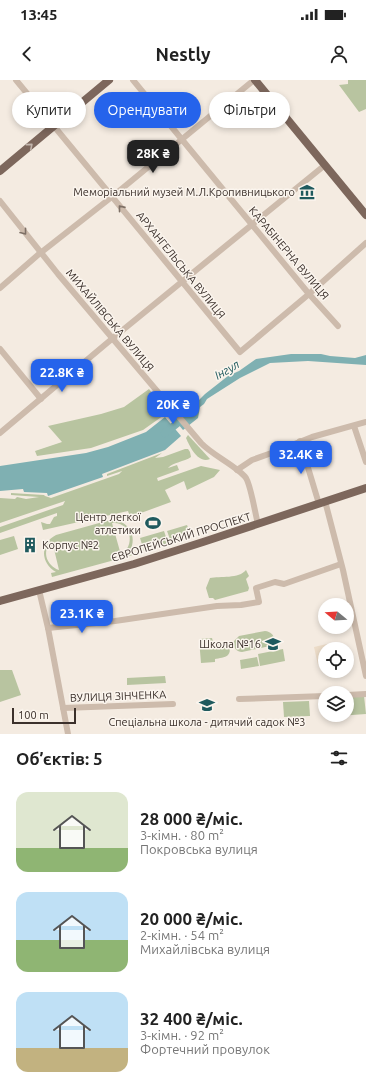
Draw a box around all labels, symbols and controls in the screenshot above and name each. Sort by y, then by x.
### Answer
text: 13:45 [20,6,58,23]
icon: back [16,43,38,65]
icon: person [328,43,350,65]
text: Nestly [156,44,210,64]
chip: Купити [12,92,86,128]
chip: Орендувати [94,92,201,128]
chip: Фільтри [209,92,290,128]
pin: 28K ₴ [125,140,181,174]
one-way arrow [25,143,32,150]
text: 28K ₴ [136,146,170,160]
museum icon: Меморіальний музей М.Л.Кропивницького [298,183,316,201]
place label: Меморіальний музей М.Л.Кропивницького [73,186,295,198]
street label: КАРАБІНЕРНА ВУЛИЦЯ [247,204,331,302]
one-way arrow [119,206,126,213]
street label: АРХАНГЕЛЬСЬКА ВУЛИЦЯ [134,209,228,321]
one-way arrow [19,227,26,234]
street label: МИХАЙЛІВСЬКА ВУЛИЦЯ [64,267,156,373]
water label: Інгул [212,357,242,382]
pin: 22.8K ₴ [25,359,99,393]
text: 22.8K ₴ [40,365,84,379]
pin: 20K ₴ [145,391,201,425]
text: 20K ₴ [156,397,190,411]
pin: 32.4K ₴ [264,441,338,475]
text: 32.4K ₴ [279,447,323,461]
street label: ЄВРОПЕЙСЬКИЙ ПРОСПЕКТ [110,510,252,564]
place label: Центр легкої атлетики [75,511,141,536]
sports icon: Центр легкої атлетики [144,514,162,532]
building icon: Корпус №2 [21,536,39,554]
place label: Корпус №2 [42,539,99,551]
north arrow [318,598,354,634]
map controls [318,598,354,722]
pin: 23.1K ₴ [45,600,119,634]
text: 23.1K ₴ [60,606,104,620]
school or university icon: Школа №16 [264,635,282,653]
place label: Школа №16 [199,638,261,650]
button: locate [318,642,354,678]
button: layers [318,686,354,722]
street label: ВУЛИЦЯ ЗІНЧЕНКА [70,688,167,704]
school or university icon: Спеціальна школа - дитячий садок №3 [198,696,216,714]
scale bar [12,706,76,725]
text: 100 m [18,709,49,721]
place label: Спеціальна школа - дитячий садок №3 [109,716,305,728]
icon: filters [328,747,350,769]
text: Об’єктів: 5 [16,749,103,768]
icon: home [48,808,96,856]
text: 28 000 ₴/міс. [140,809,243,828]
text: 3-кімн. · 80 m² [140,828,224,842]
text: Покровська вулиця [140,842,258,856]
icon: home [48,908,96,956]
text: 20 000 ₴/міс. [140,909,243,928]
text: 2-кімн. · 54 m² [140,928,224,942]
text: Михайлівська вулиця [140,942,270,956]
icon: home [48,1008,96,1056]
text: 32 400 ₴/міс. [140,1009,243,1028]
text: 3-кімн. · 92 m² [140,1028,224,1042]
text: Фортечний провулок [140,1042,270,1056]

